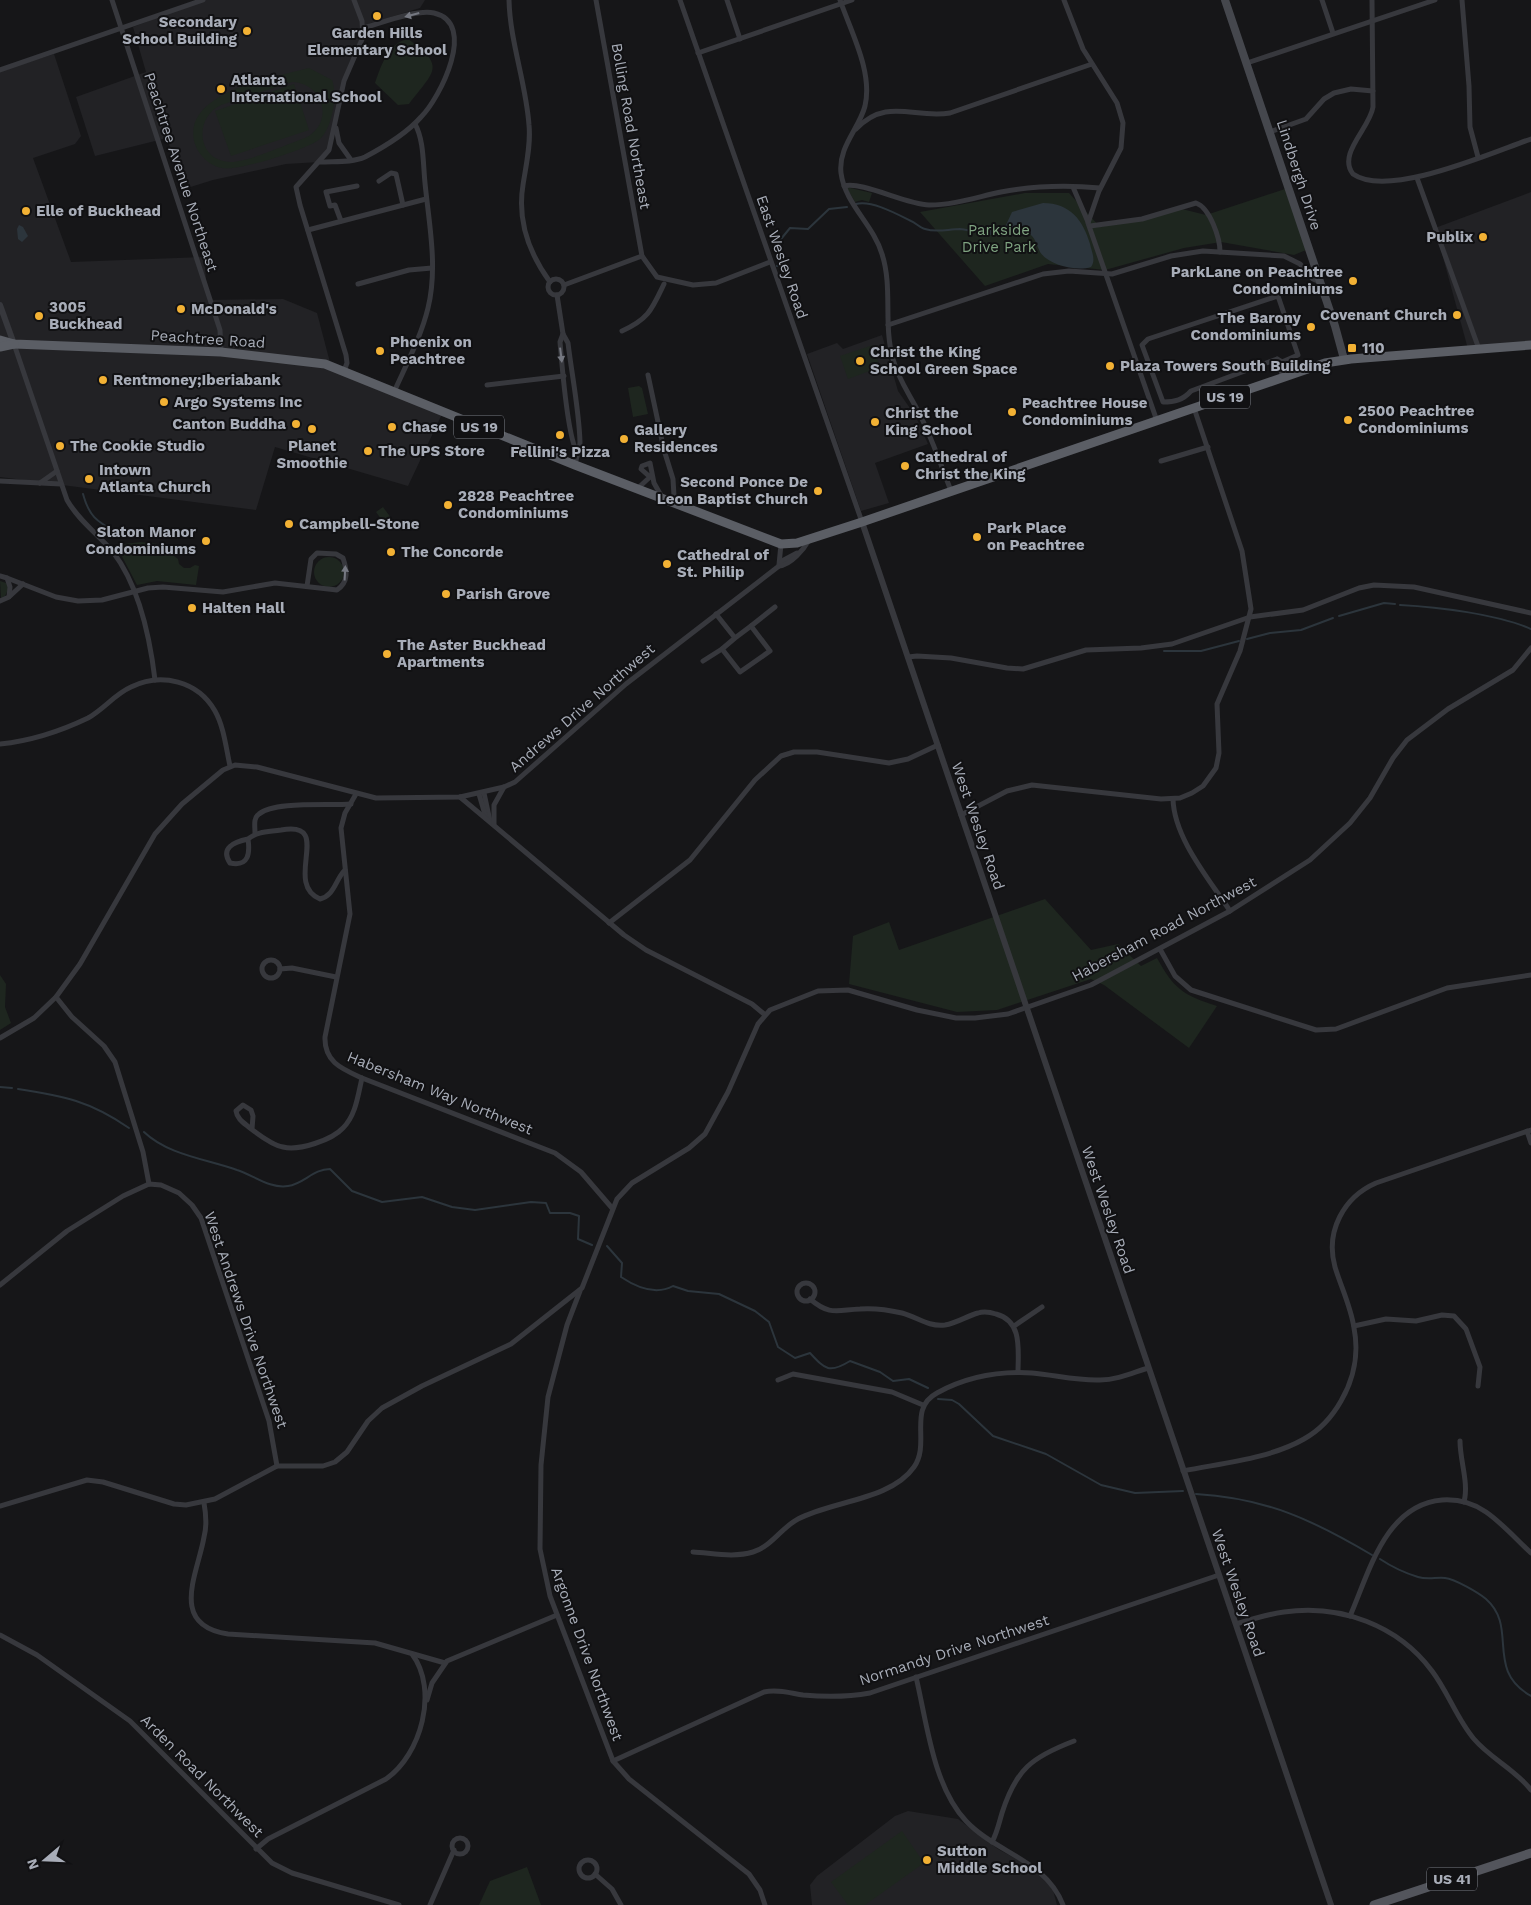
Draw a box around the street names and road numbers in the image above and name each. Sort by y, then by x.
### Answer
street label: Bolling Road Northeast [608,41,655,211]
street label: Peachtree Avenue Northeast [140,70,222,275]
street label: Lindbergh Drive [1273,117,1325,233]
street label: East Wesley Road [752,193,812,321]
street label: Peachtree Road [150,326,266,352]
road number: US 19 [1200,386,1250,408]
road number: US 19 [454,416,504,438]
street label: Andrews Drive Northwest [506,639,659,776]
street label: West Wesley Road [948,760,1008,892]
street label: Habersham Road Northwest [1069,872,1260,985]
street label: Habersham Way Northwest [345,1047,536,1139]
street label: West Wesley Road [1078,1144,1138,1276]
street label: West Andrews Drive Northwest [200,1209,292,1431]
street label: West Wesley Road [1208,1527,1268,1659]
street label: Argonne Drive Northwest [547,1565,627,1744]
street label: Normandy Drive Northwest [857,1611,1052,1689]
street label: Arden Road Northwest [137,1711,268,1842]
road number: US 41 [1427,1868,1477,1890]

